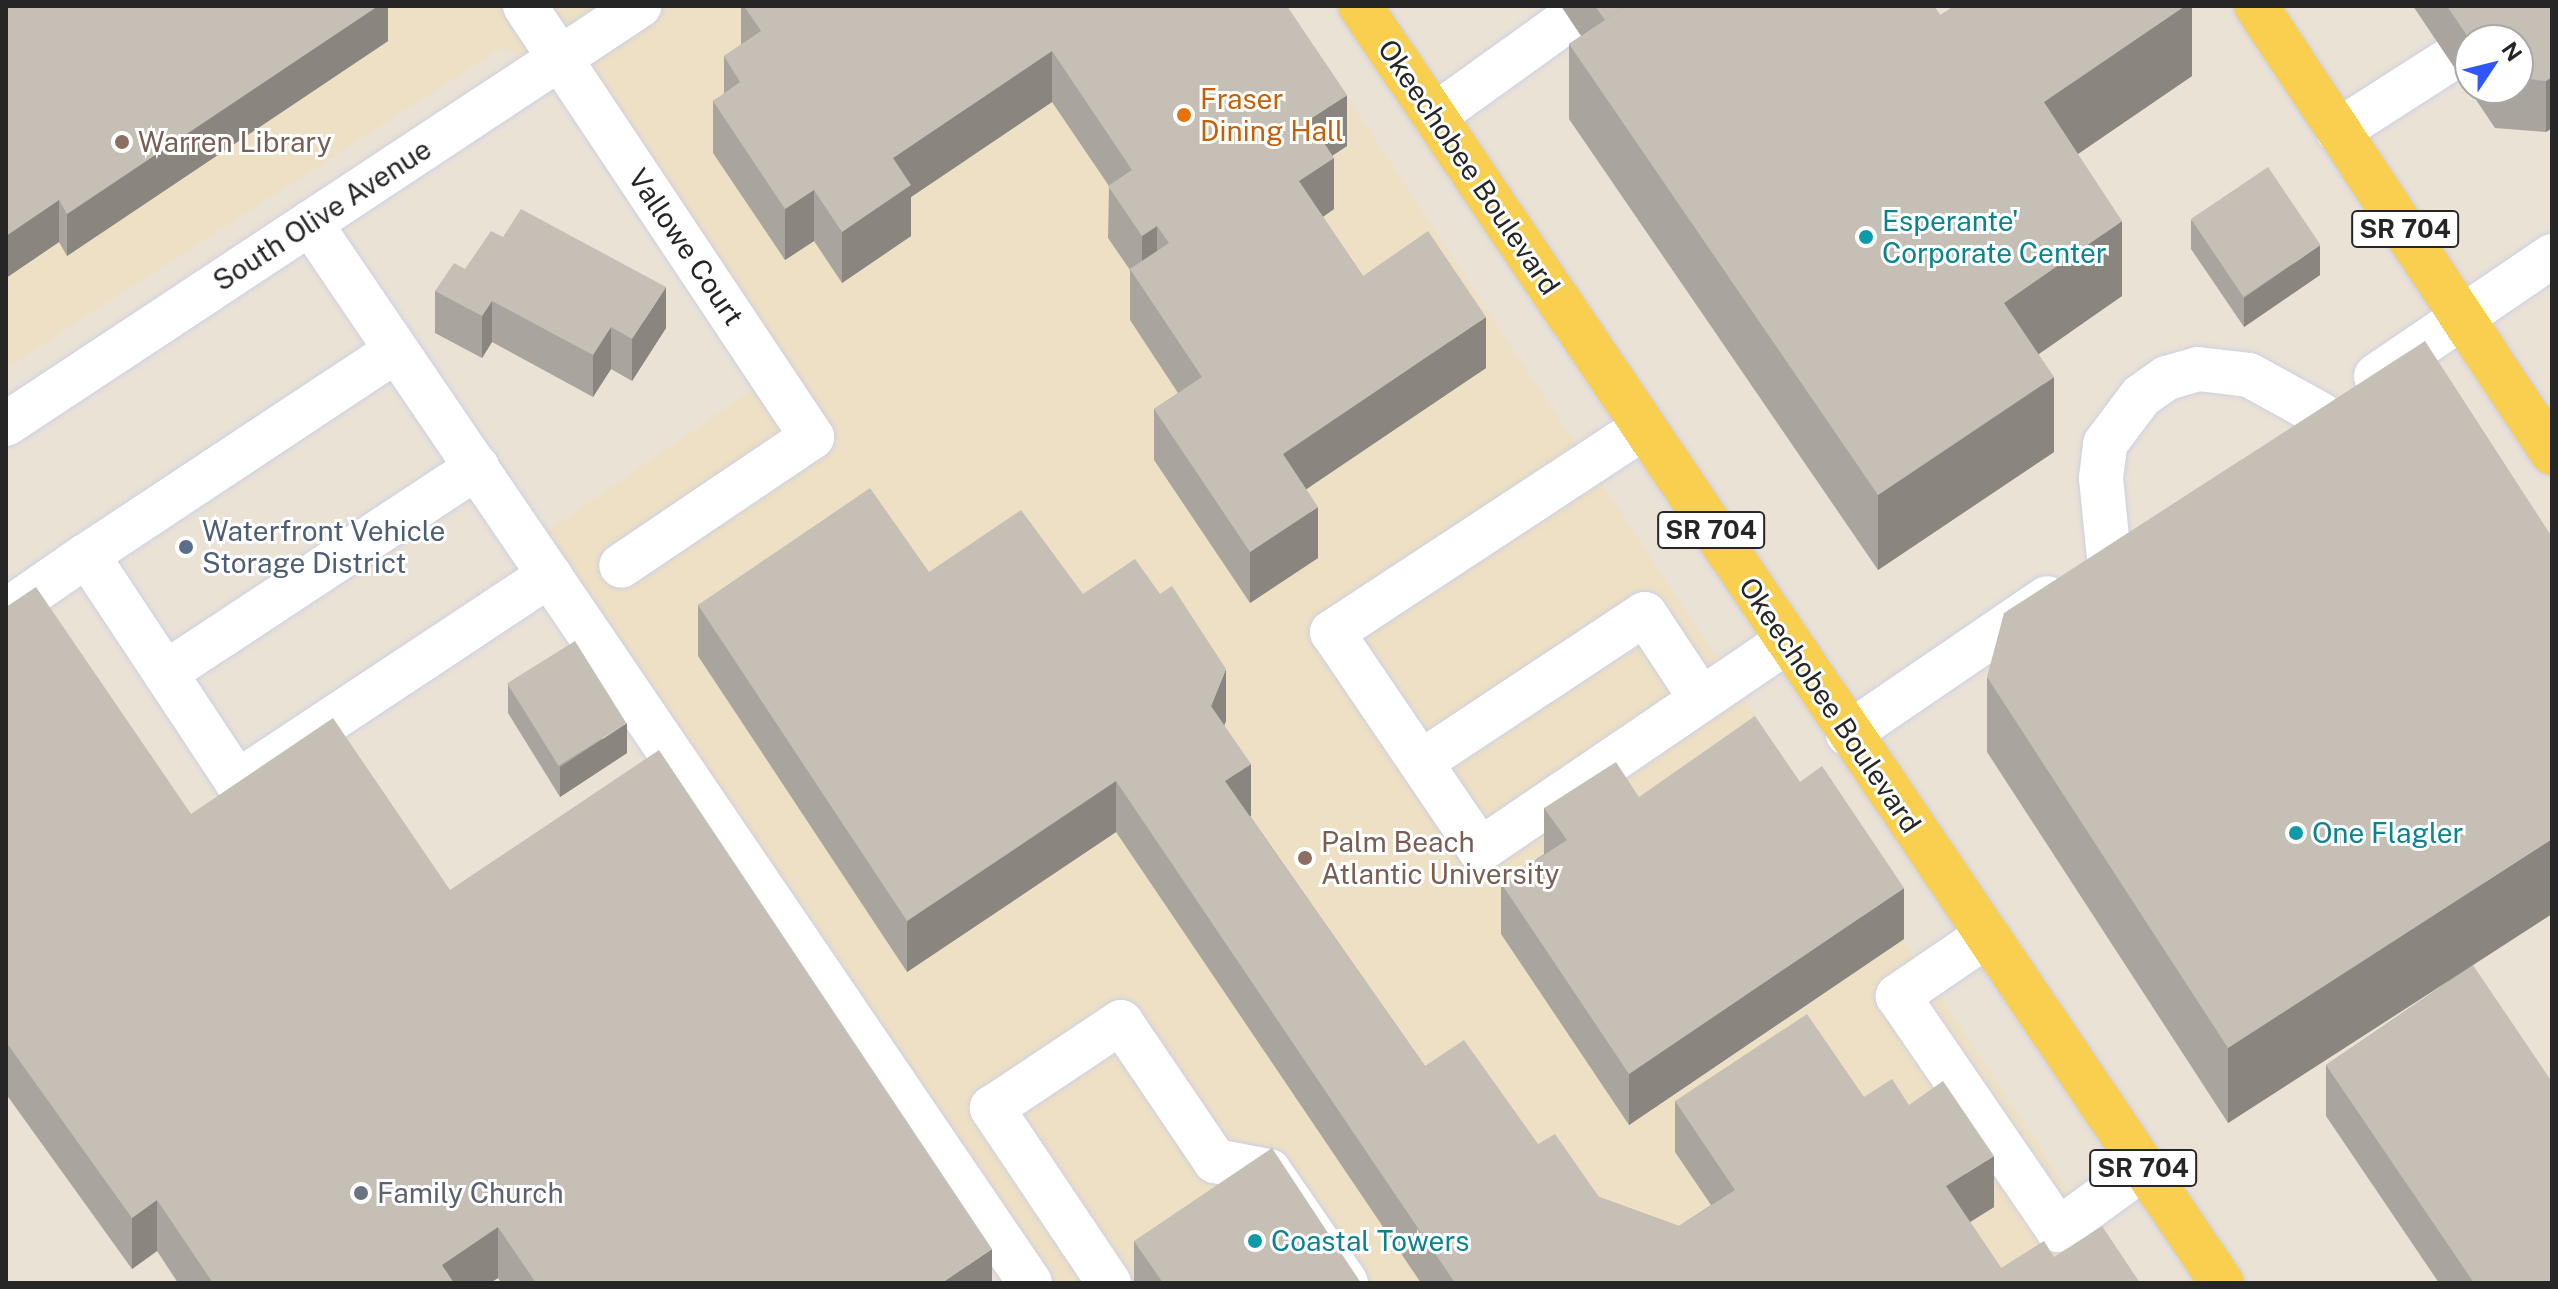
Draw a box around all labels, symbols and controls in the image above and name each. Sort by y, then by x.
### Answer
north arrow [2454,24,2534,104]
street label: Okeechobee Boulevard [1371,33,1567,301]
text: N [2496,37,2528,66]
place label: Fraser Dining Hall [1200,82,1344,148]
marker: Fraser Dining Hall [1175,106,1193,124]
place label: Warren Library [138,125,332,159]
street label: South Olive Avenue [207,132,437,298]
marker: Warren Library [113,133,131,151]
street label: Vallowe Court [621,162,751,332]
place label: Esperante' Corporate Center [1882,204,2107,270]
road number: SR 704 [2351,207,2459,251]
marker: Esperante' Corporate Center [1857,228,1875,246]
road number: SR 704 [1657,508,1765,552]
place label: Waterfront Vehicle Storage District [202,514,446,580]
marker: Waterfront Vehicle Storage District [177,538,195,556]
street label: Okeechobee Boulevard [1732,571,1928,839]
place label: One Flagler [2312,816,2464,850]
marker: One Flagler [2287,824,2305,842]
place label: Palm Beach Atlantic University [1321,825,1560,891]
marker: Palm Beach Atlantic University [1296,849,1314,867]
road number: SR 704 [2089,1146,2197,1190]
place label: Family Church [377,1176,564,1210]
marker: Family Church [352,1184,370,1202]
place label: Coastal Towers [1271,1224,1469,1258]
marker: Coastal Towers [1246,1232,1264,1250]

